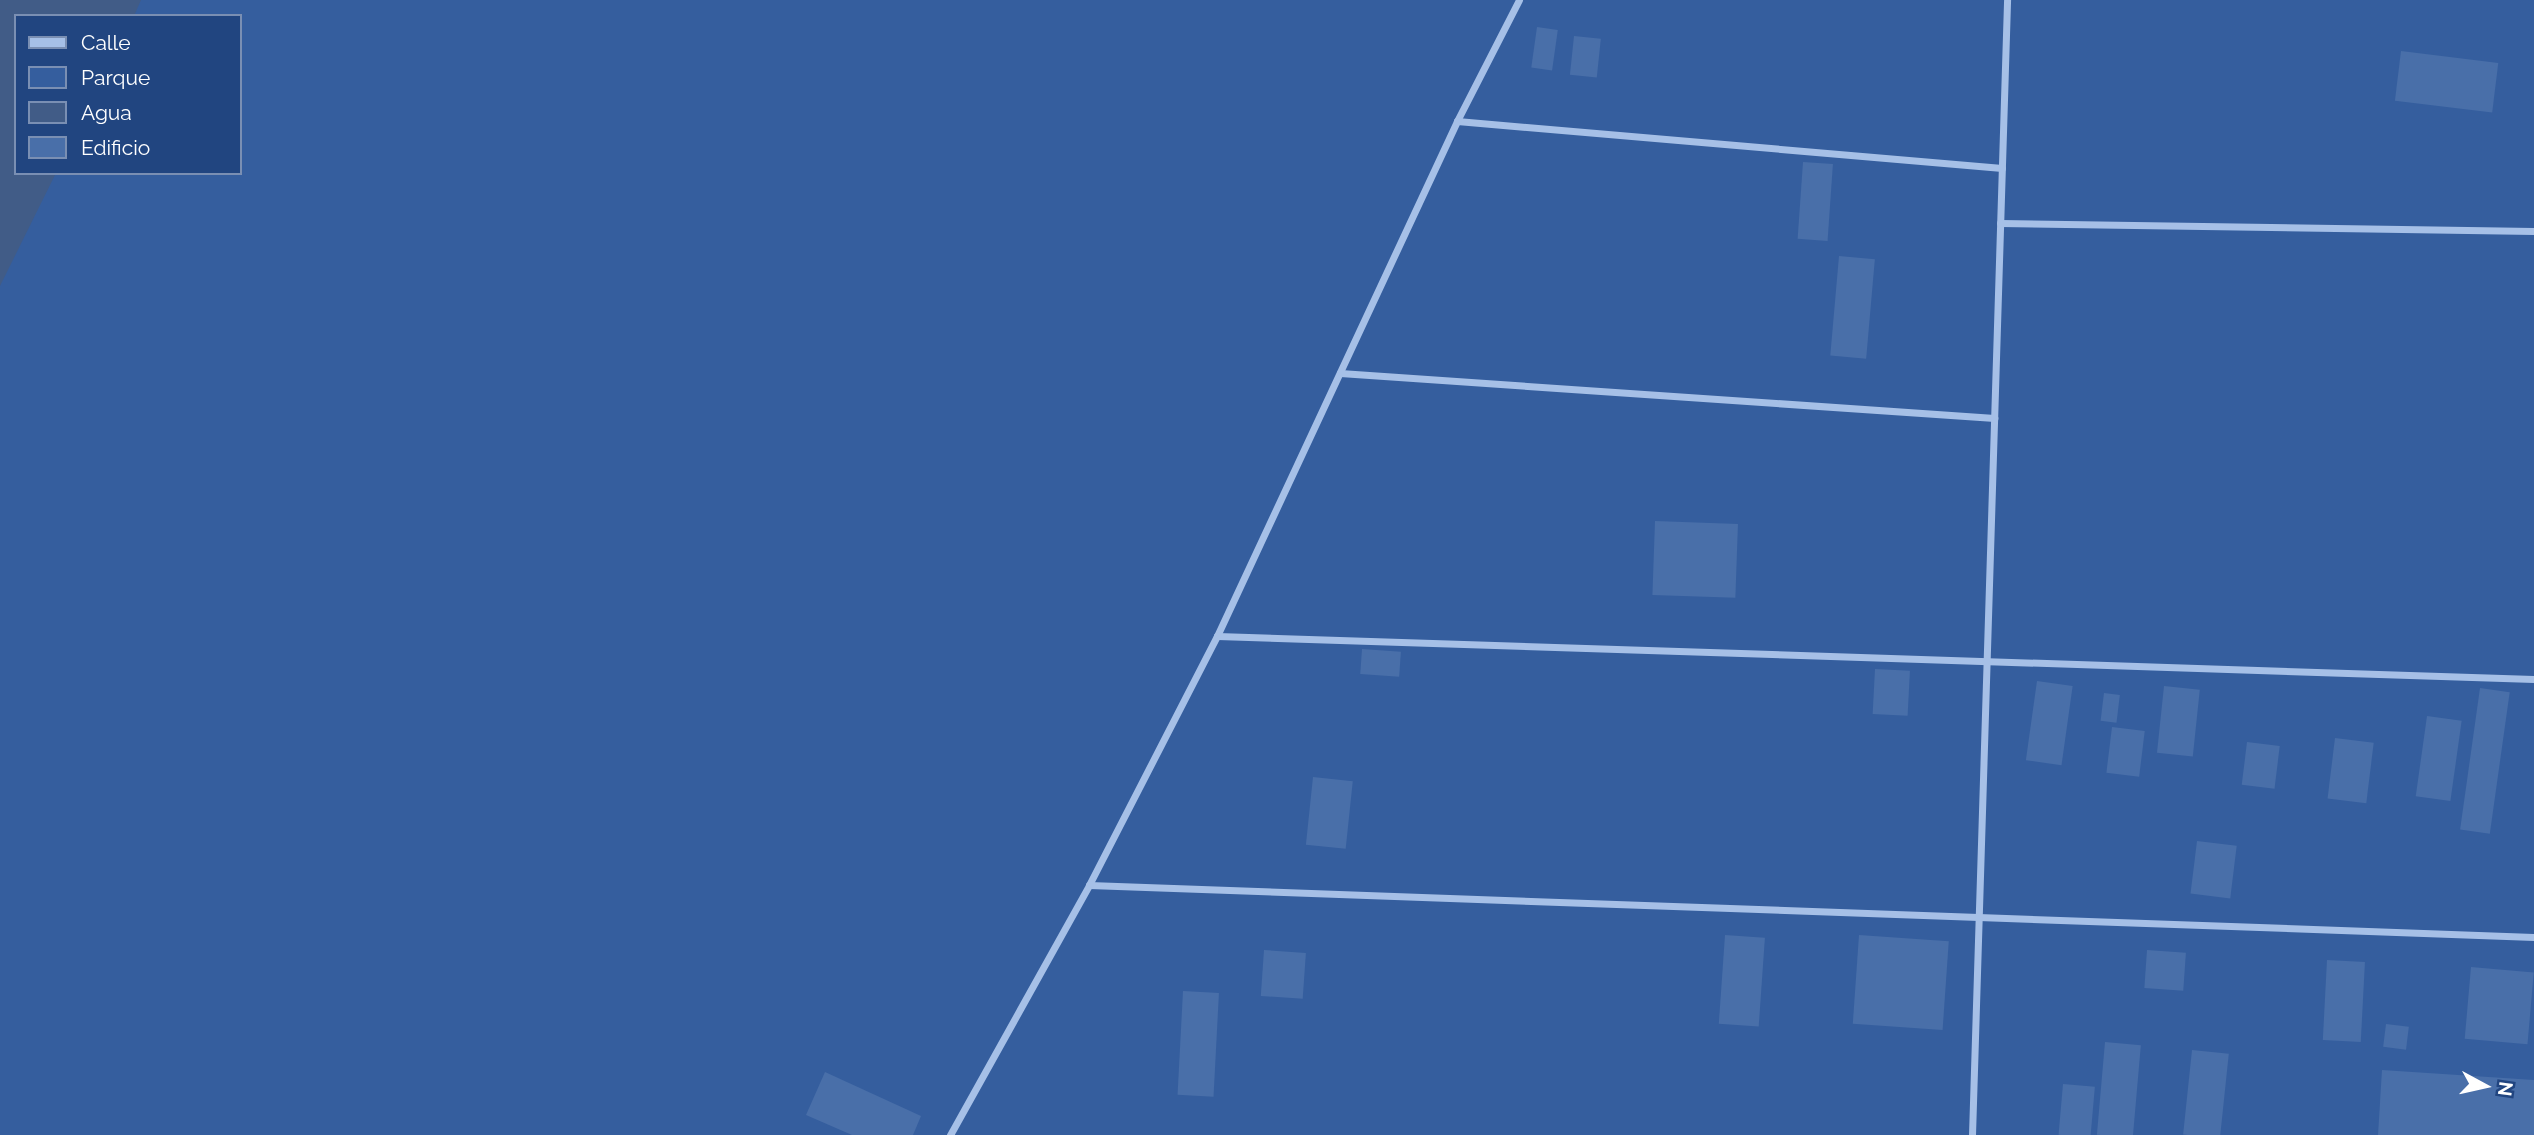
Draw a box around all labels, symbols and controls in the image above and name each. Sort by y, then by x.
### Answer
legend [14,14,242,175]
text: Calle [81,30,131,55]
text: Parque [81,65,150,90]
text: Agua [81,100,132,125]
text: Edificio [81,135,150,160]
north arrow [2450,1051,2520,1121]
text: N [2494,1080,2518,1098]

